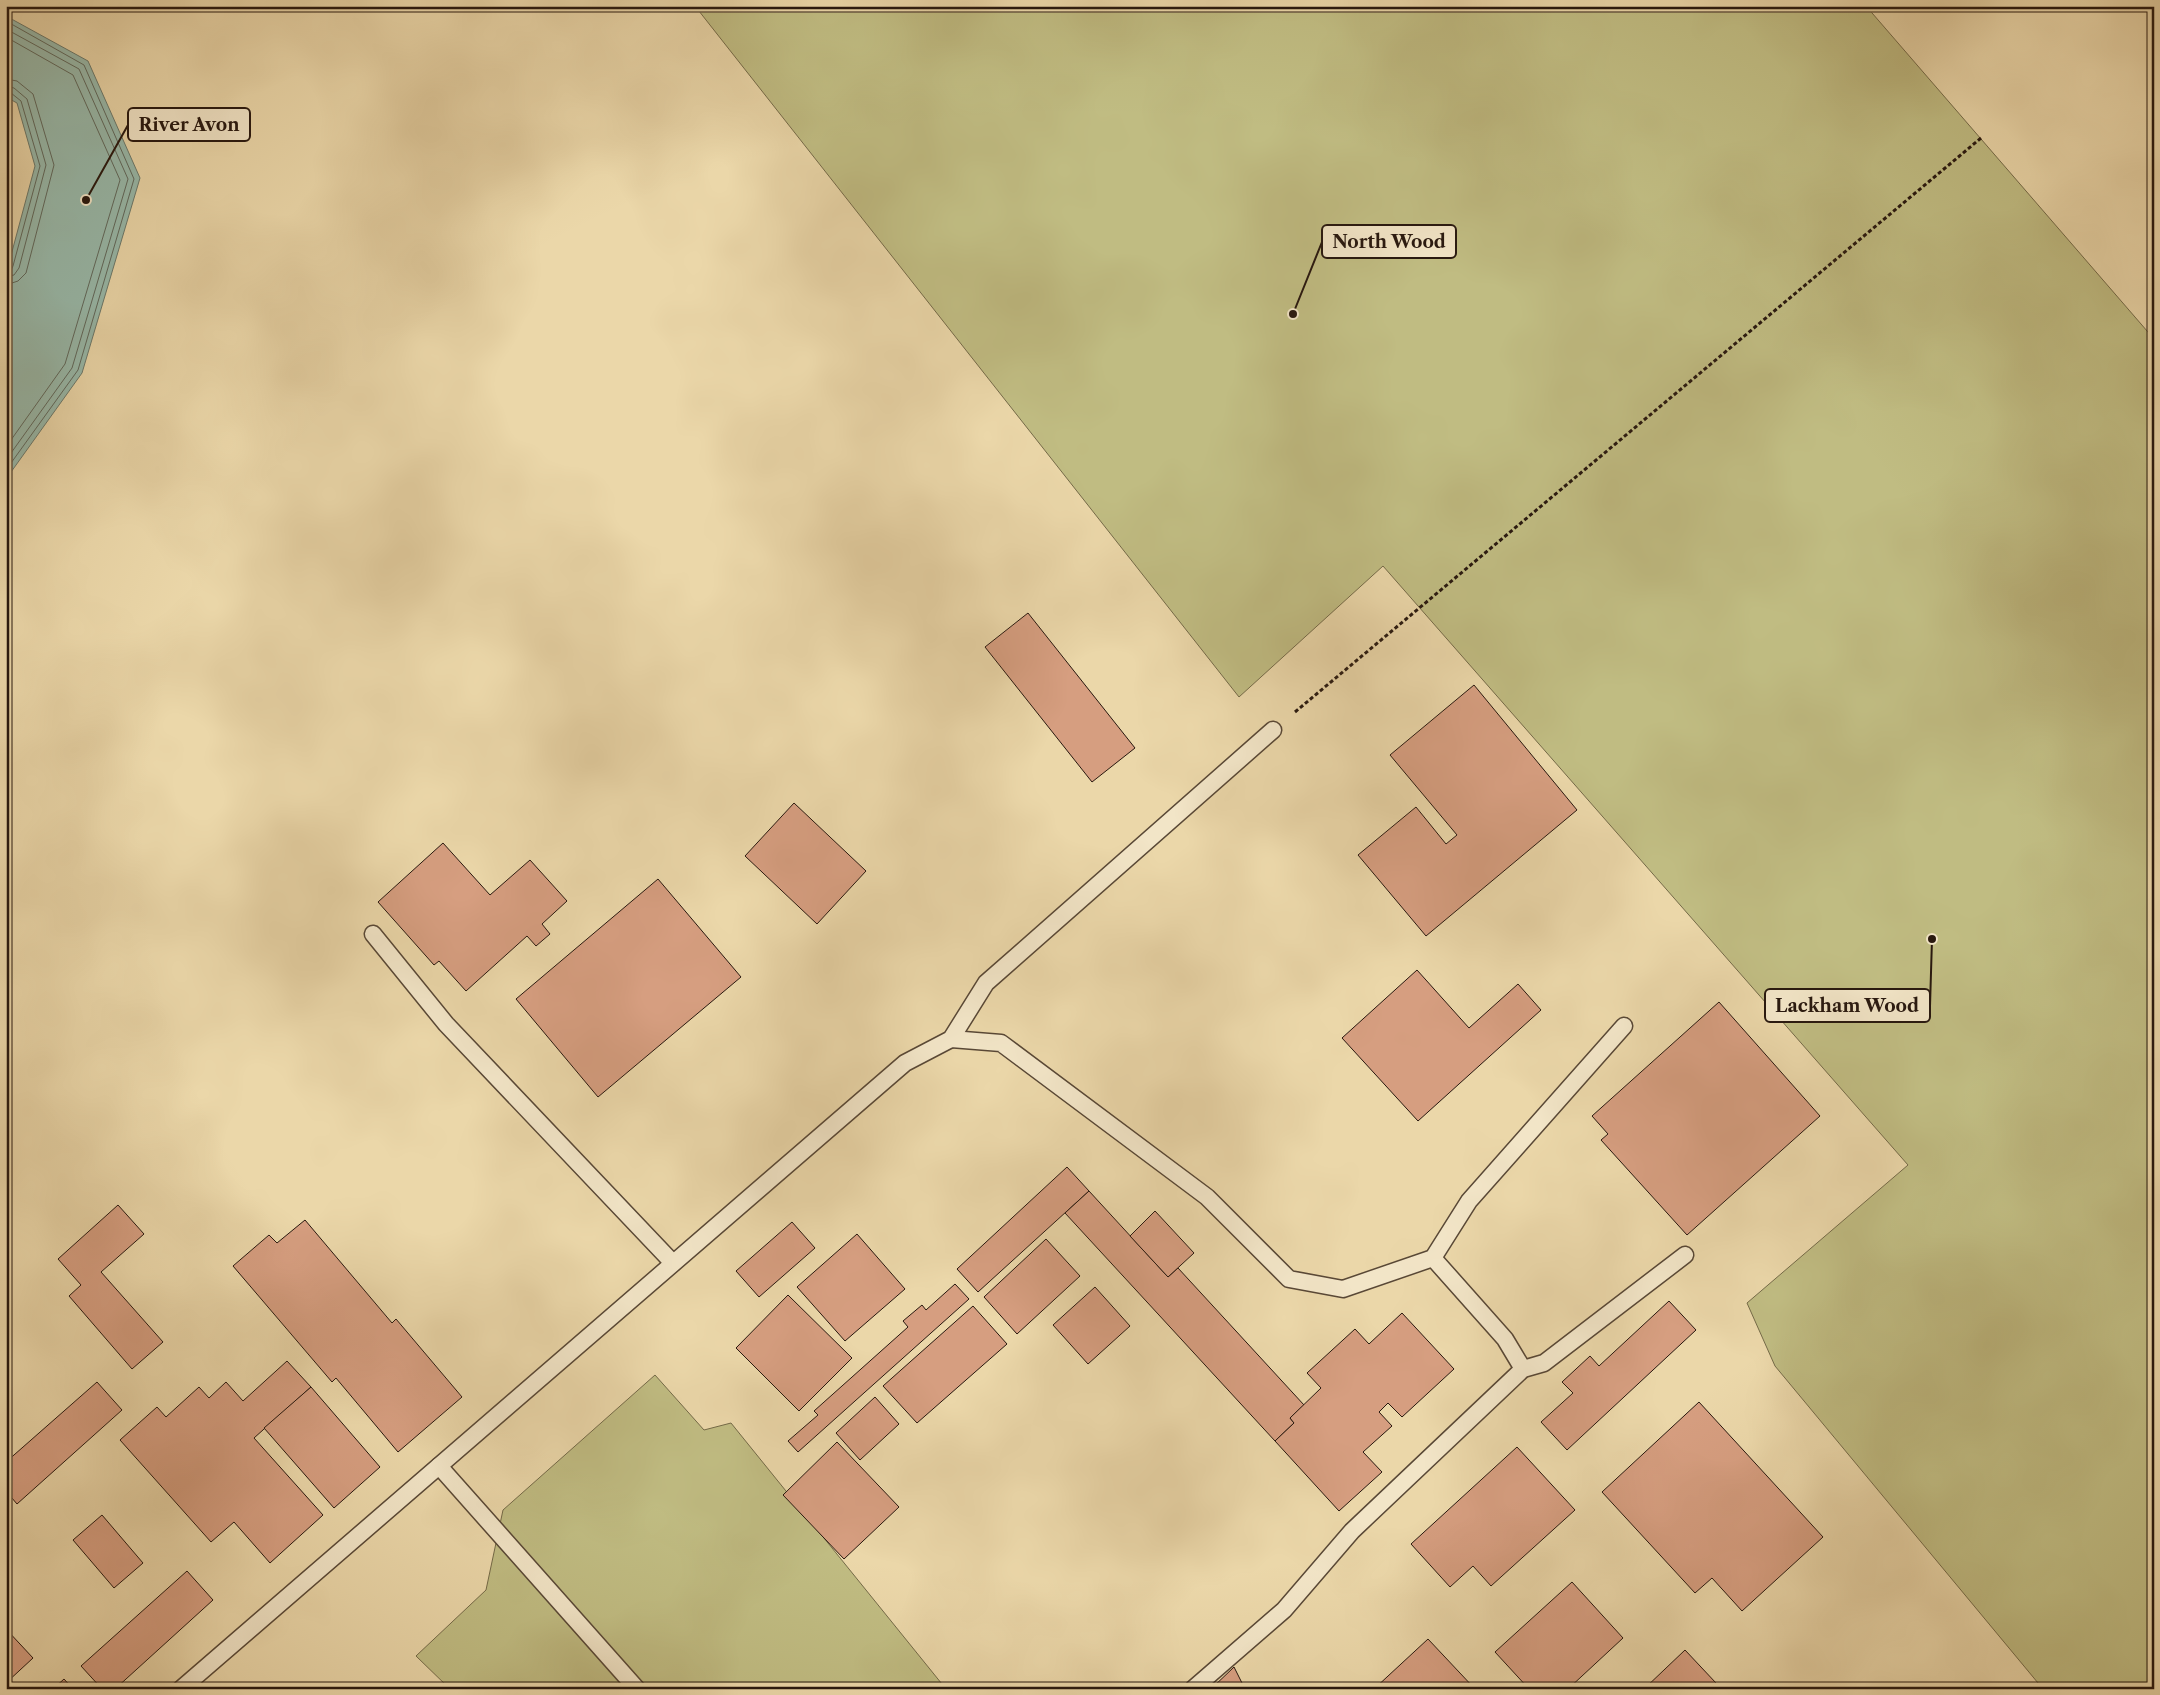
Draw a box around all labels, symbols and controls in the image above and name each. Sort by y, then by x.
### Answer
callout: River Avon [128,108,250,141]
text: River Avon [138,114,240,136]
callout: North Wood [1322,225,1456,258]
text: North Wood [1332,231,1446,253]
callout: Lackham Wood [1765,989,1930,1022]
text: Lackham Wood [1775,995,1919,1017]

